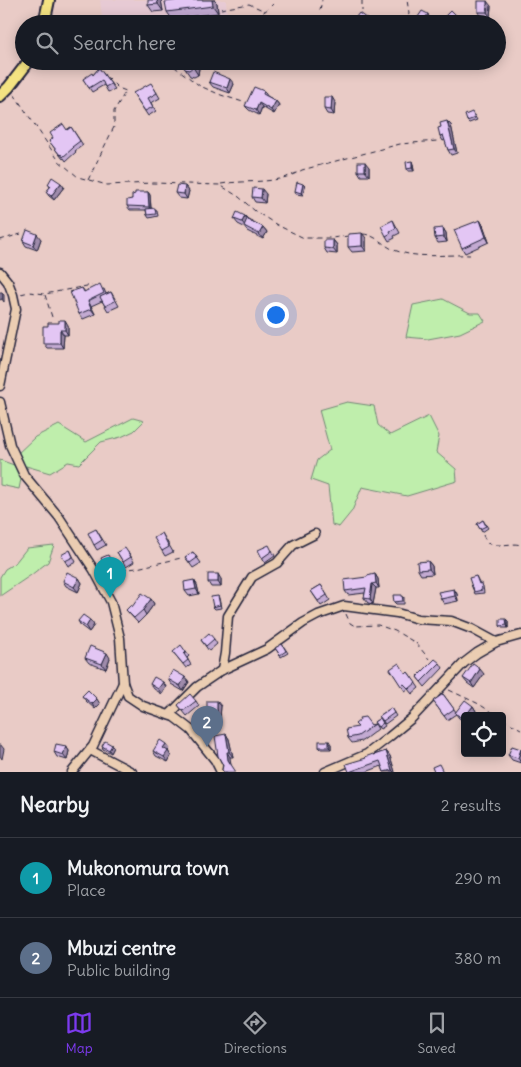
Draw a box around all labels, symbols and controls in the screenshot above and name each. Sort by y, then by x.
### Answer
search box [15,15,506,70]
icon: search [33,29,61,57]
text: Search here [73,31,176,55]
your location [263,302,289,328]
pin: 1 [94,557,126,598]
pin: 2 [191,706,223,747]
map controls [461,712,506,757]
button: locate [461,712,506,757]
text: Nearby [20,791,90,818]
text: 2 results [441,795,501,815]
text: Mukonomura town [67,856,229,880]
text: 1 [33,868,39,888]
text: 290 m [455,868,501,888]
text: Place [67,880,106,900]
text: Mbuzi centre [67,936,176,960]
text: 2 [32,948,40,968]
text: 380 m [454,948,501,968]
text: Public building [67,960,170,980]
tab: Map [65,1009,93,1057]
tab: Directions [224,1009,287,1057]
tab: Saved [417,1009,456,1057]

